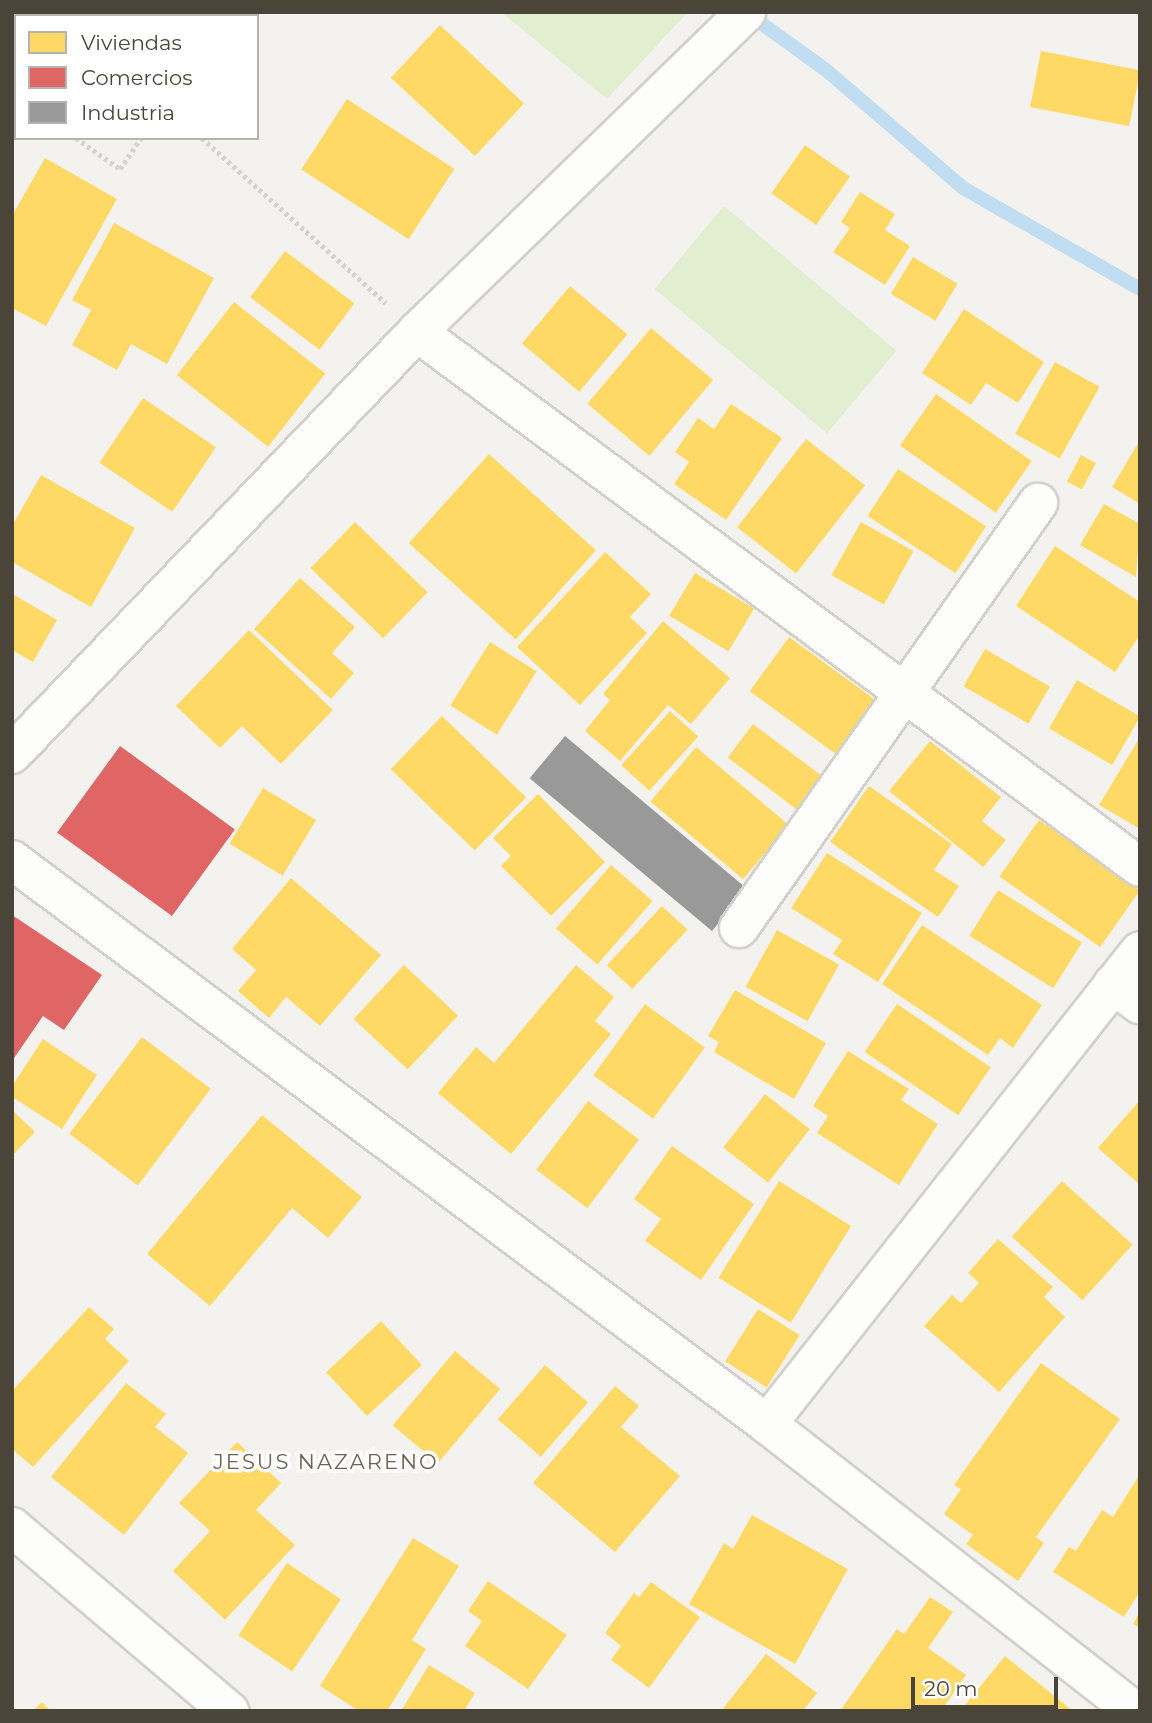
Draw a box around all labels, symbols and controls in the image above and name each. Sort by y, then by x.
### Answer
legend [14,14,259,140]
text: Viviendas [81,30,182,55]
text: Comercios [81,65,192,90]
text: Industria [81,100,175,125]
district label: JESUS NAZARENO [215,1449,437,1475]
scale bar [914,1664,1061,1708]
text: 20 m [924,1676,978,1701]

